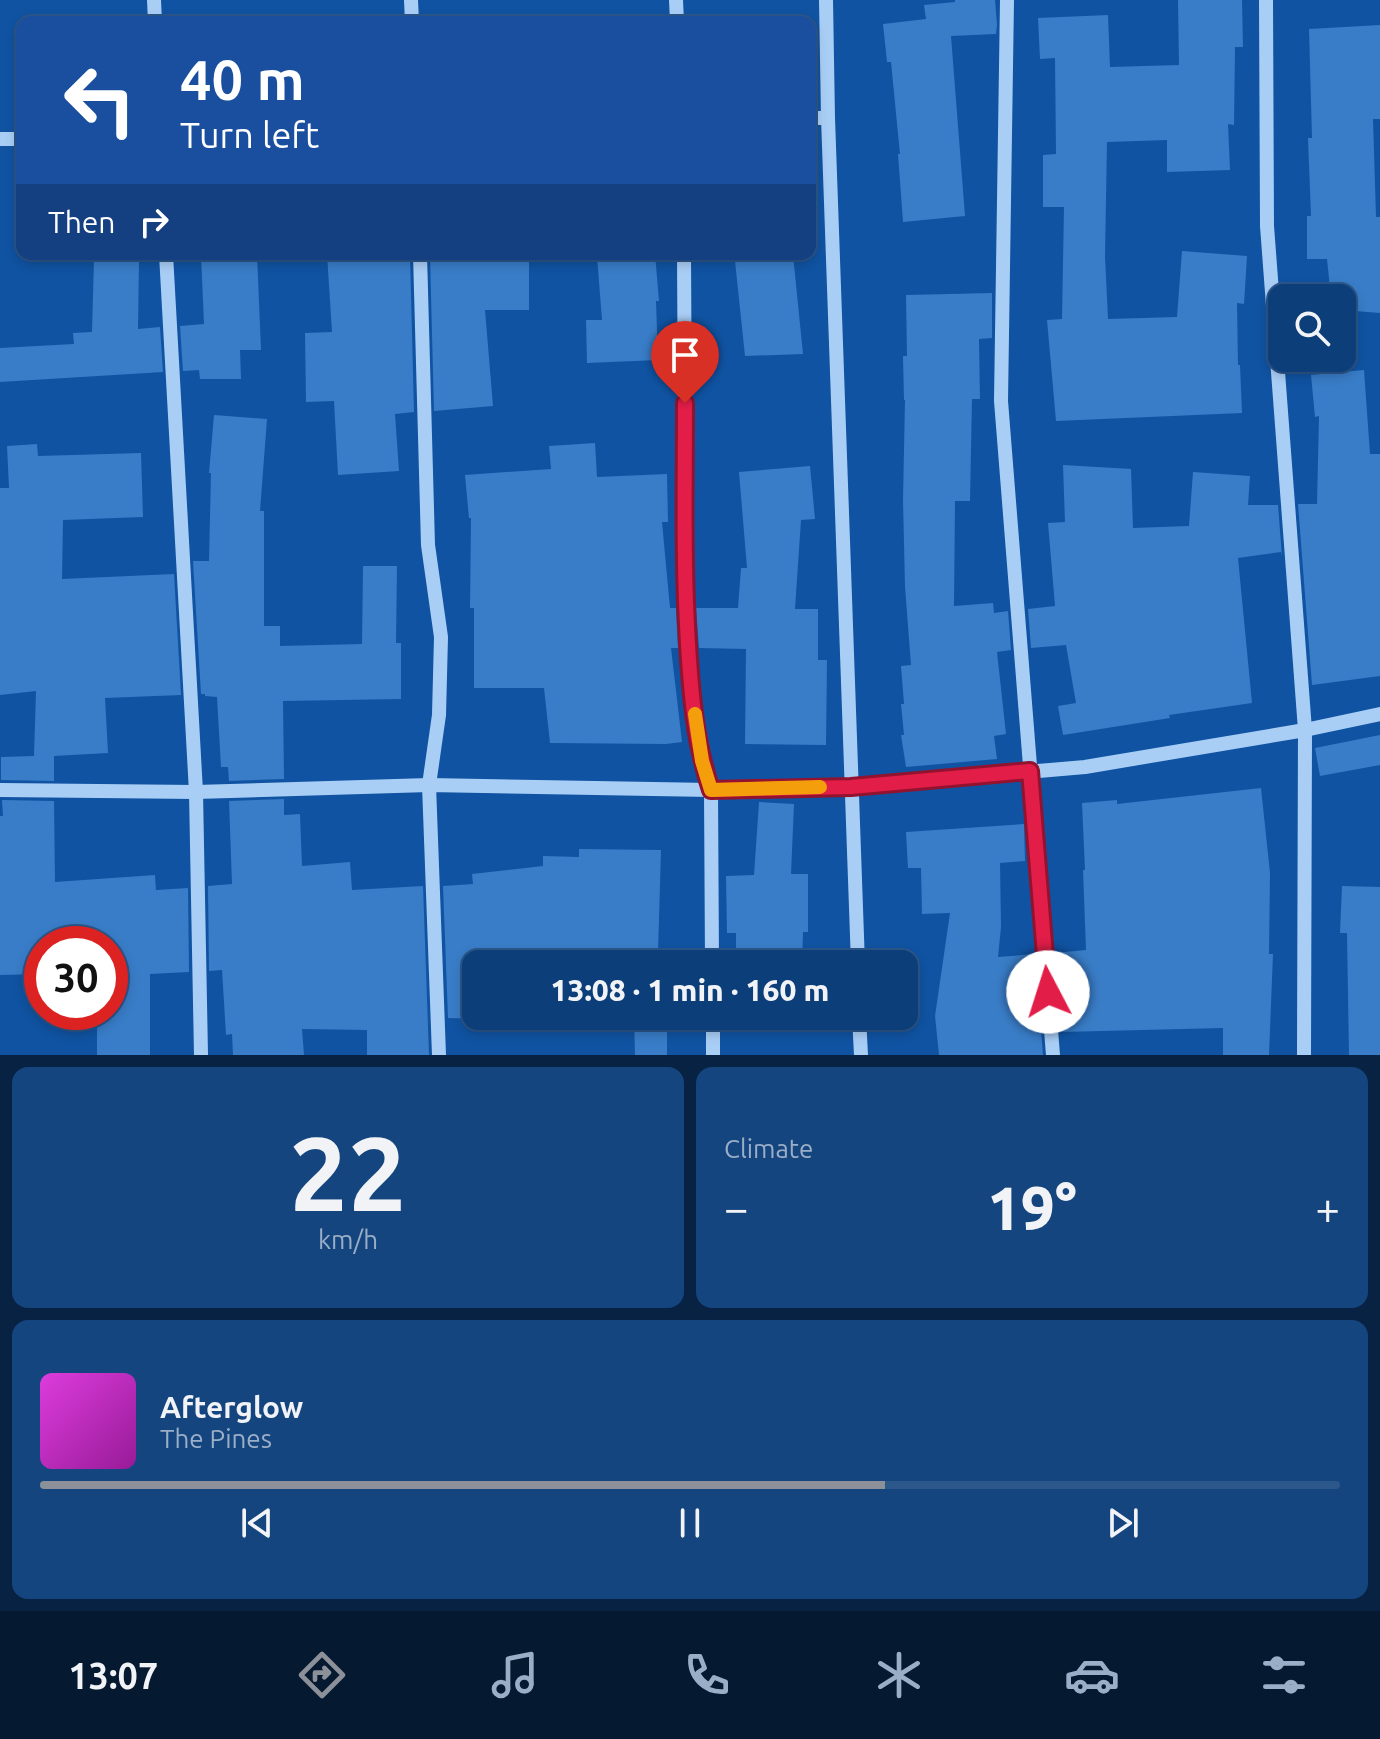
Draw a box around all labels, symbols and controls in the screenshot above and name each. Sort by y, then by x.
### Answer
icon: left [48,48,152,152]
text: 40 m [180,48,305,111]
text: Turn left [180,114,319,155]
icon: right [132,200,176,244]
text: Then [48,205,116,239]
map controls [1268,284,1356,372]
button: search [1268,284,1356,372]
pin [651,321,719,403]
icon: arrive [663,333,707,377]
speed limit sign: 30 [24,926,128,1030]
position arrow [1006,950,1090,1034]
text: 13:08 · 1 min · 160 m [551,973,829,1007]
text: 22 [289,1114,407,1231]
text: Climate [724,1134,813,1163]
text: 19° [987,1174,1077,1241]
text: − [724,1183,749,1232]
text: + [1315,1183,1340,1232]
text: km/h [318,1225,378,1254]
text: Afterglow [160,1390,303,1424]
text: The Pines [160,1424,272,1453]
icon: previous [235,1501,279,1545]
icon: pause [668,1501,712,1545]
icon: next [1101,1501,1145,1545]
icon: directions [294,1647,350,1703]
icon: music [487,1647,543,1703]
icon: phone [679,1647,735,1703]
icon: climate [871,1647,927,1703]
icon: car [1064,1647,1120,1703]
icon: filters [1256,1647,1312,1703]
text: 13:07 [68,1655,158,1696]

